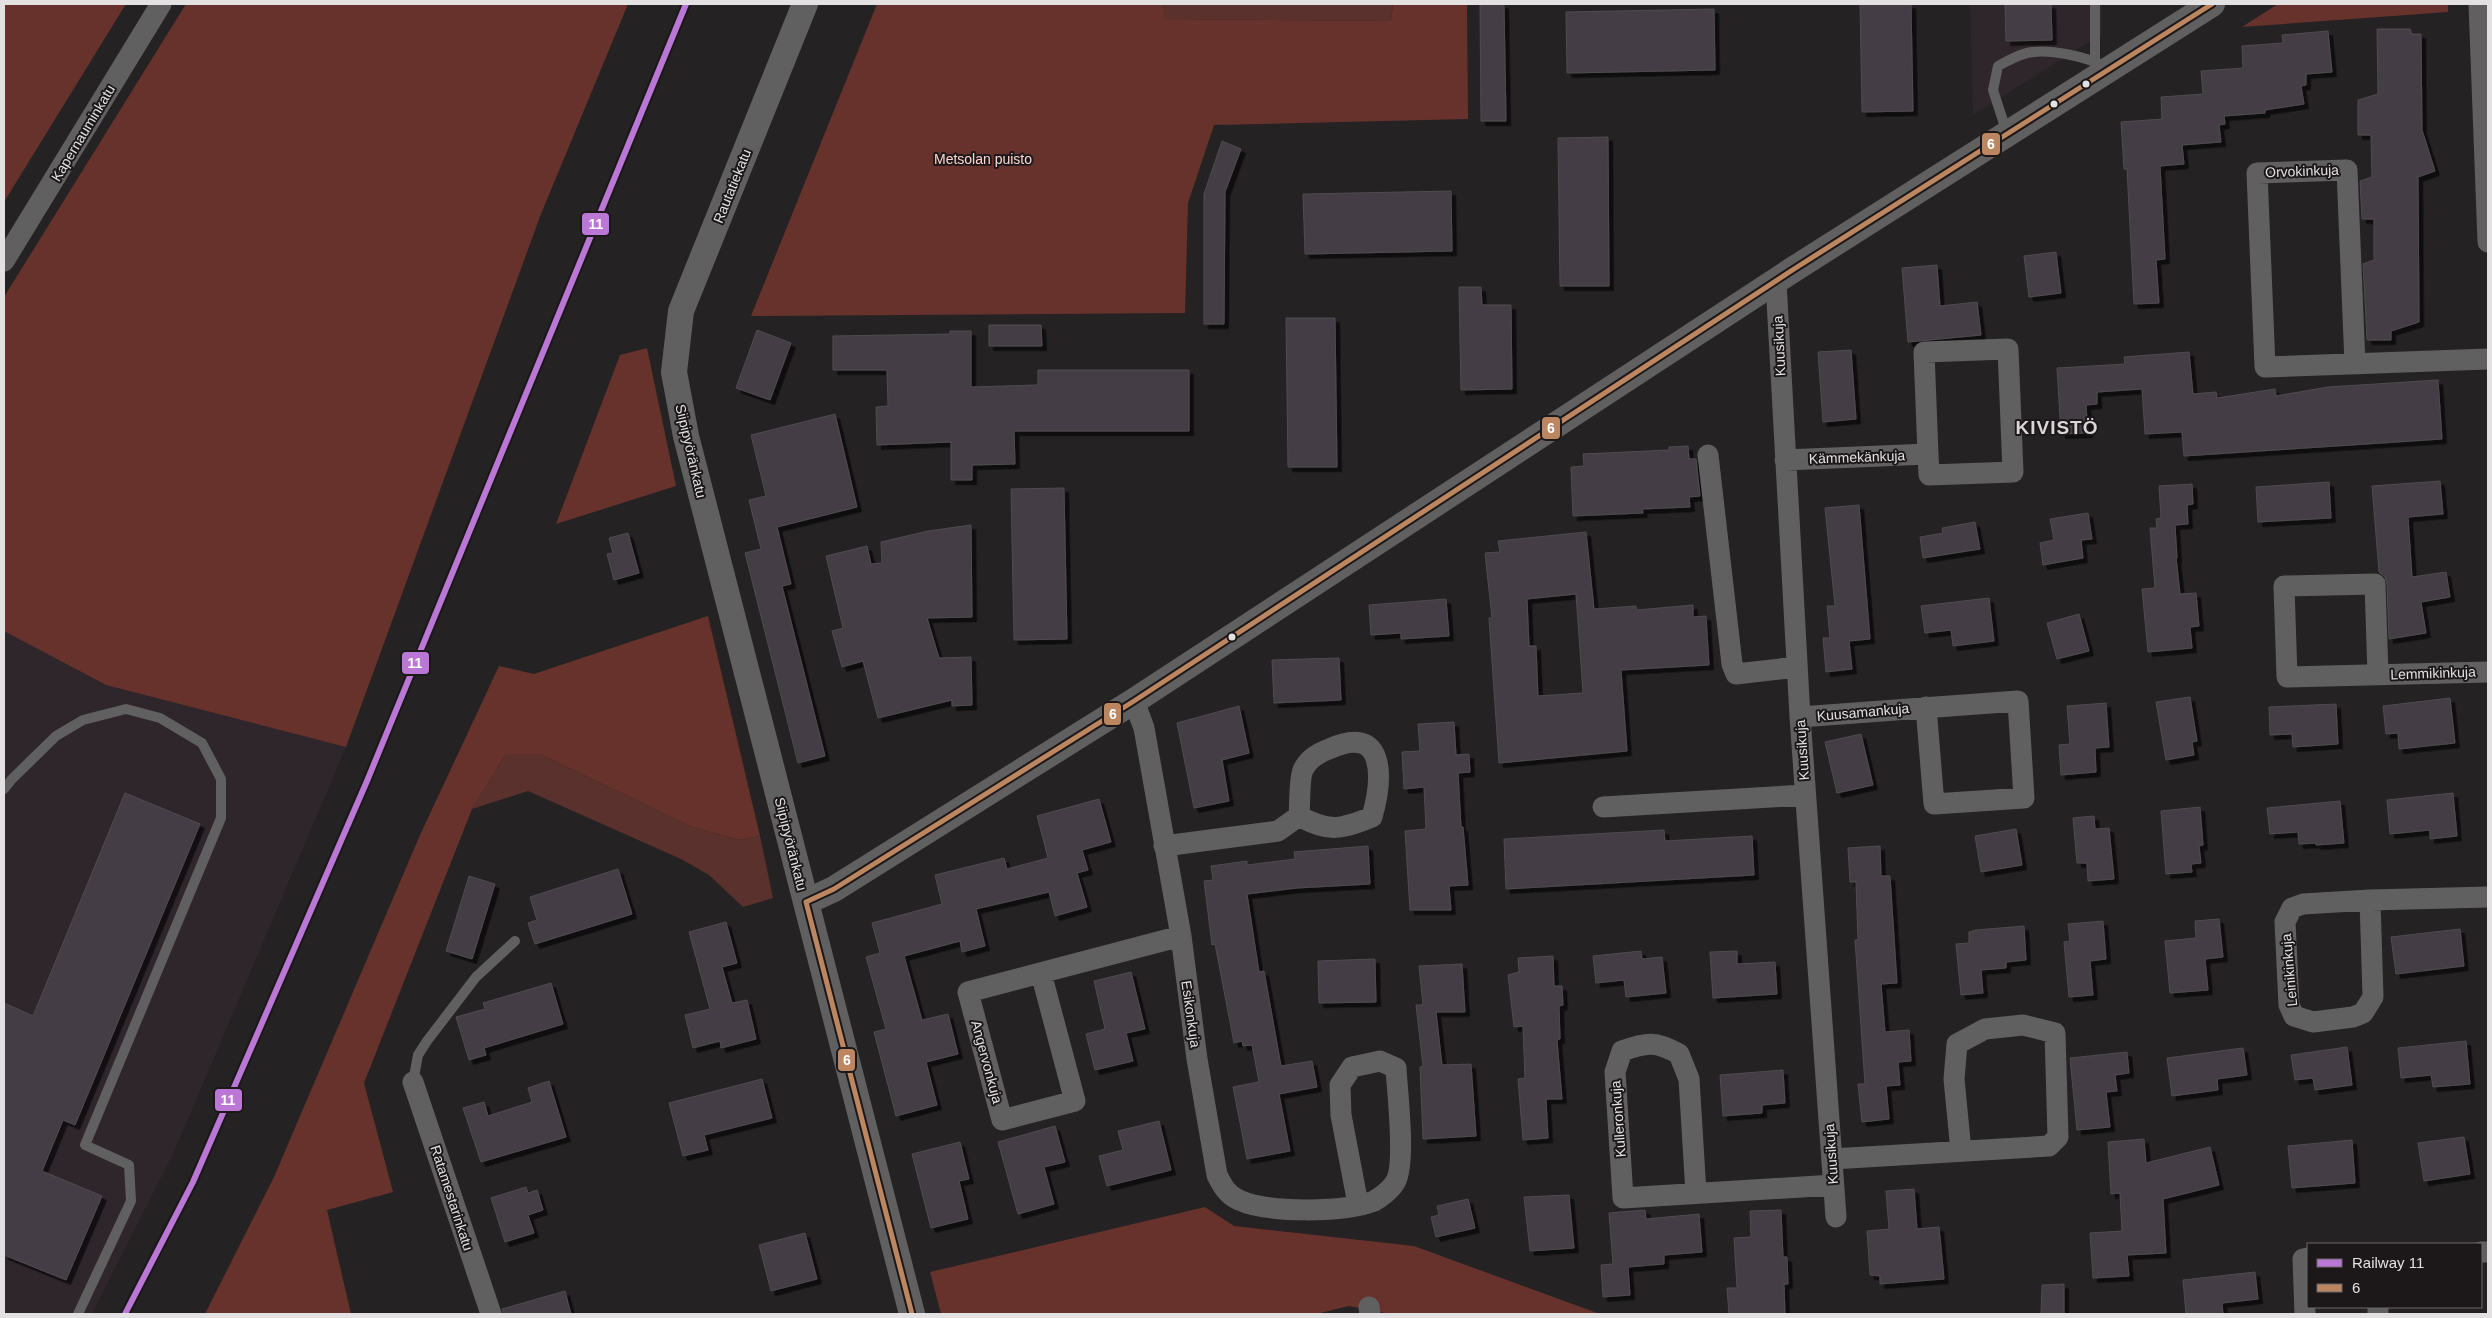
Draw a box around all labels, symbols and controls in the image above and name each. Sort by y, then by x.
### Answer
unlabelled marker [2081,79,2091,89]
street label: Kapernauminkatu [48,82,118,184]
unlabelled marker [2049,99,2059,109]
line badge: 6 [1981,132,2001,156]
text: 6 [1987,136,1995,152]
street label: Rautatiekatu [710,147,754,225]
park label: Metsolan puisto [934,151,1032,167]
street label: Orvokinkuja [2265,162,2339,180]
line badge: 11 [581,212,610,236]
text: 11 [589,216,604,232]
street label: Kuusikuja [1769,315,1789,377]
street label: Siipipyöränkatu [672,403,710,499]
line badge: 6 [1541,416,1561,440]
district label: KIVISTÖ [2015,417,2099,438]
text: 6 [1547,420,1555,436]
street label: Kämmekänkuja [1809,447,1906,467]
unlabelled marker [1227,632,1237,642]
line badge: 11 [401,651,430,675]
text: 11 [408,655,423,671]
street label: Lemmikinkuja [2390,664,2476,682]
street label: Kuusamankuja [1816,700,1910,724]
line badge: 6 [1103,702,1122,726]
text: 6 [1109,706,1117,722]
street label: Kuusikuja [1792,719,1812,781]
street label: Siipipyöränkatu [772,796,810,892]
street label: Leinikinkuja [2278,933,2300,1007]
street label: Esikonkuja [1178,979,1204,1049]
street label: Angervonkuja [968,1019,1006,1106]
line badge: 6 [837,1048,856,1072]
text: 6 [843,1052,851,1068]
street label: Kulleronkuja [1607,1080,1629,1158]
line badge: 11 [214,1088,243,1112]
text: 11 [221,1092,236,1108]
street label: Kuusikuja [1821,1123,1841,1185]
street label: Ratamestarinkatu [427,1143,477,1253]
legend [2307,1243,2482,1308]
text: Railway 11 [2352,1254,2424,1271]
text: 6 [2352,1279,2360,1296]

